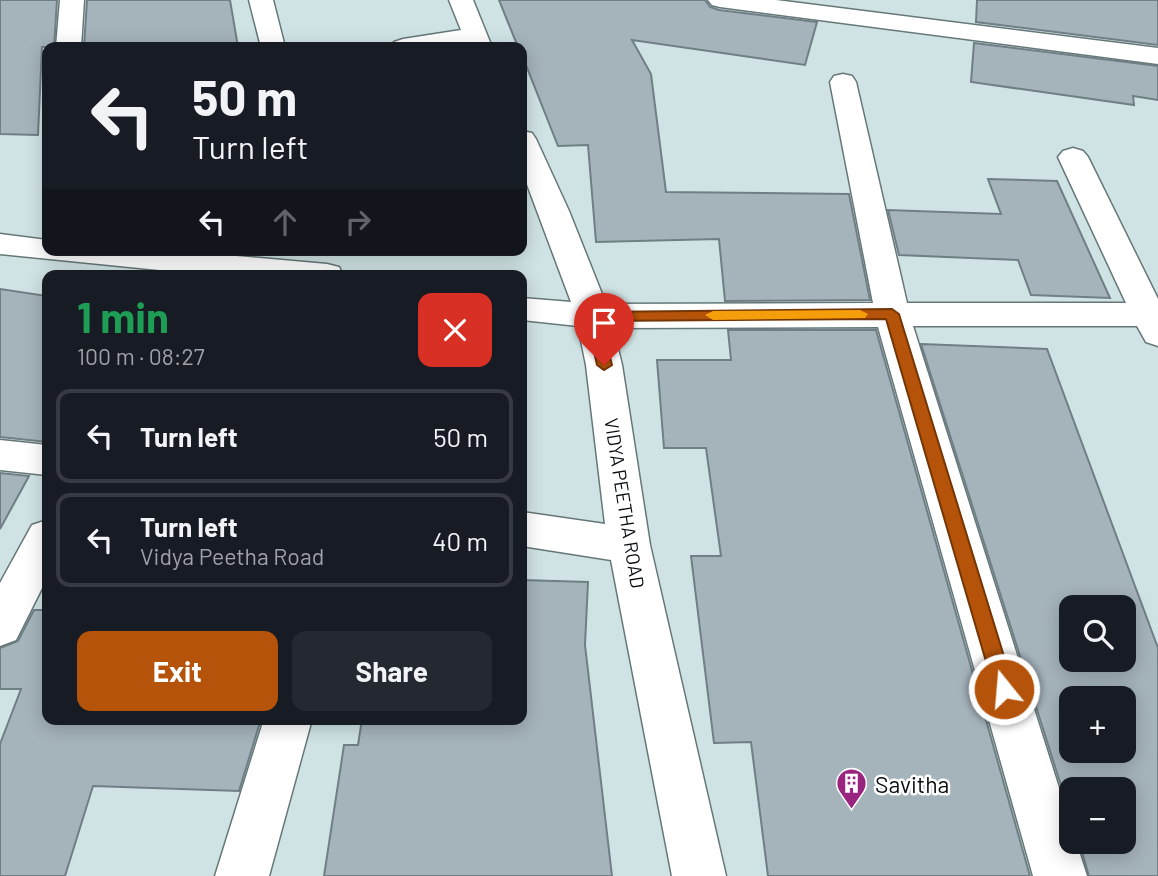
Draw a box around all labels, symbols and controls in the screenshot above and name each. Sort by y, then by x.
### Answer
text: 50 m [192,67,297,126]
icon: left [77,70,168,161]
text: Turn left [192,127,309,165]
icon: left [193,203,231,241]
icon: ahead [266,203,304,241]
icon: right [339,203,377,241]
text: 1 min [77,291,169,341]
button: close [418,293,492,367]
pin [574,293,634,365]
icon: arrive [585,304,623,342]
text: 100 m · 08:27 [77,342,205,370]
street label: VIDYA PEETHA ROAD [600,416,650,590]
icon: left [81,417,119,455]
text: Turn left [140,421,238,452]
text: 50 m [433,421,488,452]
text: Turn left [140,511,238,542]
icon: left [81,521,119,559]
text: 40 m [432,525,488,556]
text: Vidya Peetha Road [140,542,324,570]
map controls [1059,595,1136,854]
button: search [1059,595,1136,672]
button: Exit [77,631,278,711]
button: Share [292,631,492,711]
position arrow [967,652,1041,726]
button: + [1059,686,1136,763]
building icon: Savitha [835,767,869,811]
place label: Savitha [875,770,949,798]
button: − [1059,777,1136,854]

